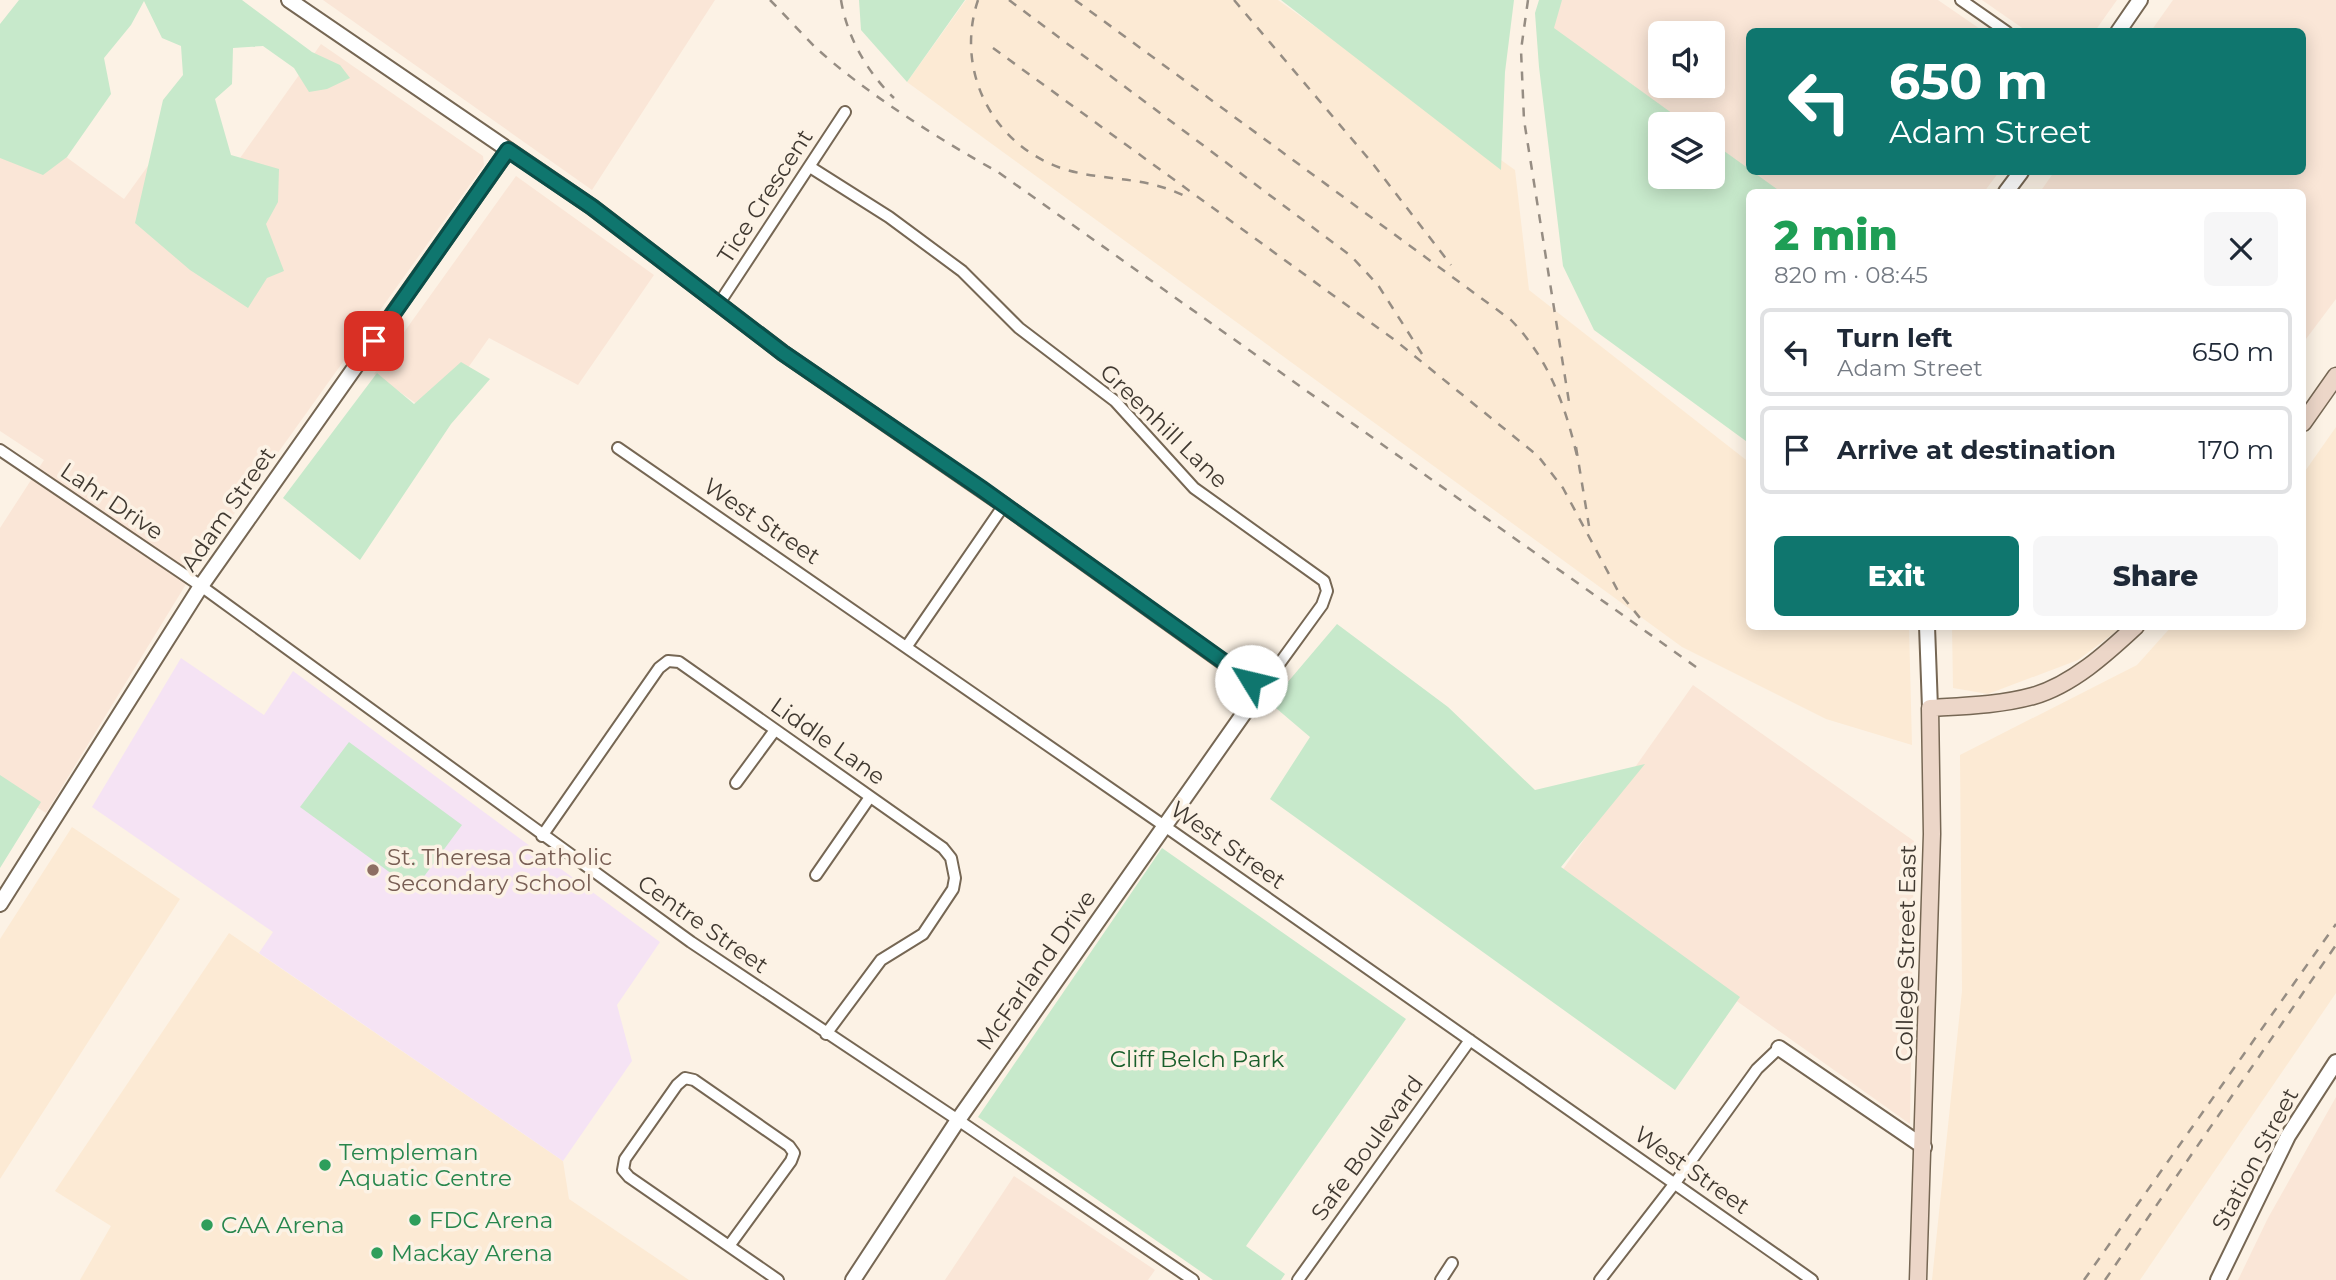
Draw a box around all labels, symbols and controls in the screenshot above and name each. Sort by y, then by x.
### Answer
map controls [1648,21,1725,189]
button: sound [1648,21,1725,98]
text: 650 m [1889,52,2048,111]
icon: left [1774,56,1865,147]
button: layers [1648,112,1725,189]
text: Adam Street [1889,112,2091,151]
street label: Tice Crescent [711,124,819,268]
text: 2 min [1774,209,1898,261]
button: close [2204,212,2278,286]
text: 820 m · 08:45 [1774,261,1928,289]
pin [344,311,404,371]
icon: arrive [355,322,393,360]
text: Turn left [1837,322,1953,354]
icon: left [1778,333,1816,371]
text: 650 m [2192,336,2274,368]
text: Adam Street [1837,354,1983,382]
street label: Greenhill Lane [1094,358,1234,494]
icon: arrive [1778,431,1816,469]
text: Arrive at destination [1837,434,2116,466]
text: 170 m [2198,434,2274,466]
street label: Adam Street [175,441,281,577]
street label: Lahr Drive [55,456,169,546]
street label: West Street [698,472,826,570]
button: Exit [1774,536,2019,616]
button: Share [2033,536,2278,616]
position arrow [1214,644,1288,718]
street label: Liddle Lane [765,691,891,791]
street label: West Street [1165,795,1291,895]
place label: St. Theresa Catholic Secondary School [387,843,612,897]
street label: College Street East [1890,844,1922,1062]
marker: St. Theresa Catholic Secondary School [365,862,381,878]
street label: Centre Street [632,869,774,979]
street label: McFarland Drive [970,885,1102,1055]
park label: Cliff Belch Park [1110,1045,1285,1073]
street label: Safe Boulevard [1305,1070,1429,1226]
street label: Station Street [2206,1083,2304,1235]
street label: West Street [1629,1120,1755,1220]
place label: Templeman Aquatic Centre [339,1138,512,1192]
marker: Templeman Aquatic Centre [317,1157,333,1173]
place label: FDC Arena [429,1206,553,1234]
place label: CAA Arena [221,1211,345,1239]
marker: FDC Arena [407,1212,423,1228]
marker: CAA Arena [199,1217,215,1233]
place label: Mackay Arena [391,1239,553,1267]
marker: Mackay Arena [369,1245,385,1261]

